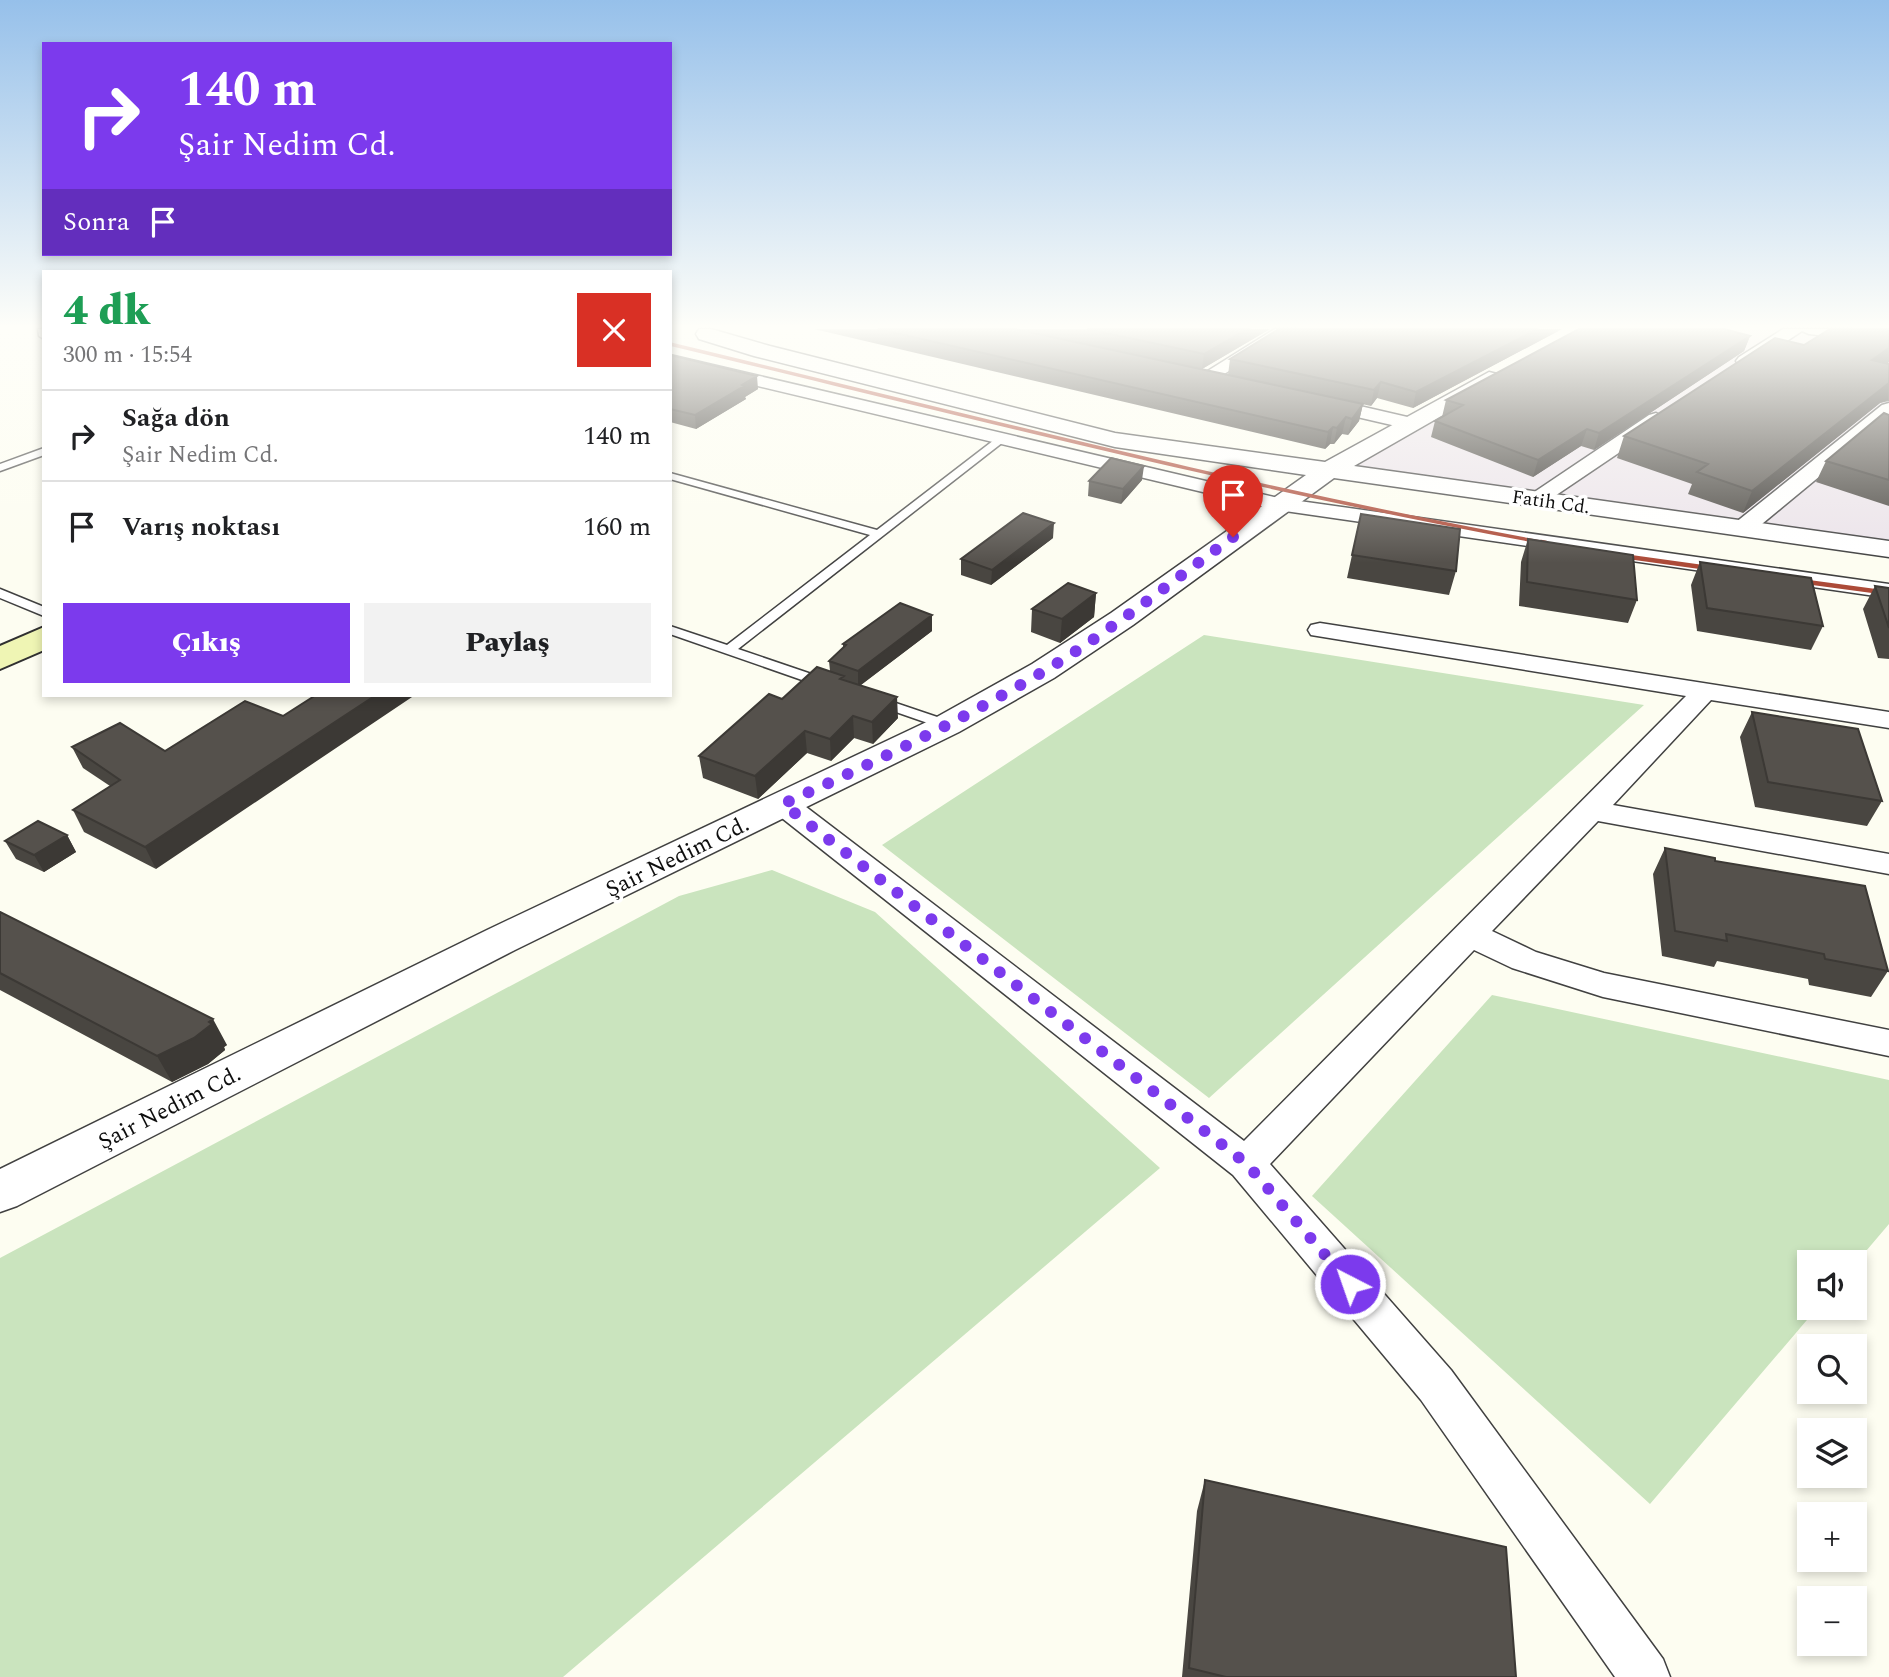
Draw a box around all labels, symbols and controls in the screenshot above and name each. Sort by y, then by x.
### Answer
text: 140 m [178,53,317,128]
icon: right [63,70,154,161]
text: Şair Nedim Cd. [178,121,396,170]
text: Sonra [63,202,130,242]
icon: arrive [144,203,182,241]
text: 4 dk [63,280,150,343]
button: close [577,293,651,367]
text: 300 m · 15:54 [63,338,192,373]
text: Sağa dön [122,398,230,438]
text: 140 m [583,416,651,456]
icon: right [63,417,101,455]
text: Şair Nedim Cd. [122,438,278,473]
pin [1203,465,1263,537]
icon: arrive [1214,476,1252,514]
street label: Fatih Cd. [1510,483,1592,522]
text: Varış noktası [122,507,280,547]
text: 160 m [583,507,651,547]
icon: arrive [63,508,101,546]
button: Çıkış [63,603,350,683]
button: Paylaş [364,603,651,683]
street label: Şair Nedim Cd. [600,807,756,907]
street label: Şair Nedim Cd. [92,1057,247,1159]
position arrow [1313,1247,1387,1321]
map controls [1797,1250,1867,1656]
button: sound [1797,1250,1867,1320]
button: search [1797,1334,1867,1404]
button: layers [1797,1418,1867,1488]
button: + [1797,1502,1867,1572]
button: − [1797,1586,1867,1656]

